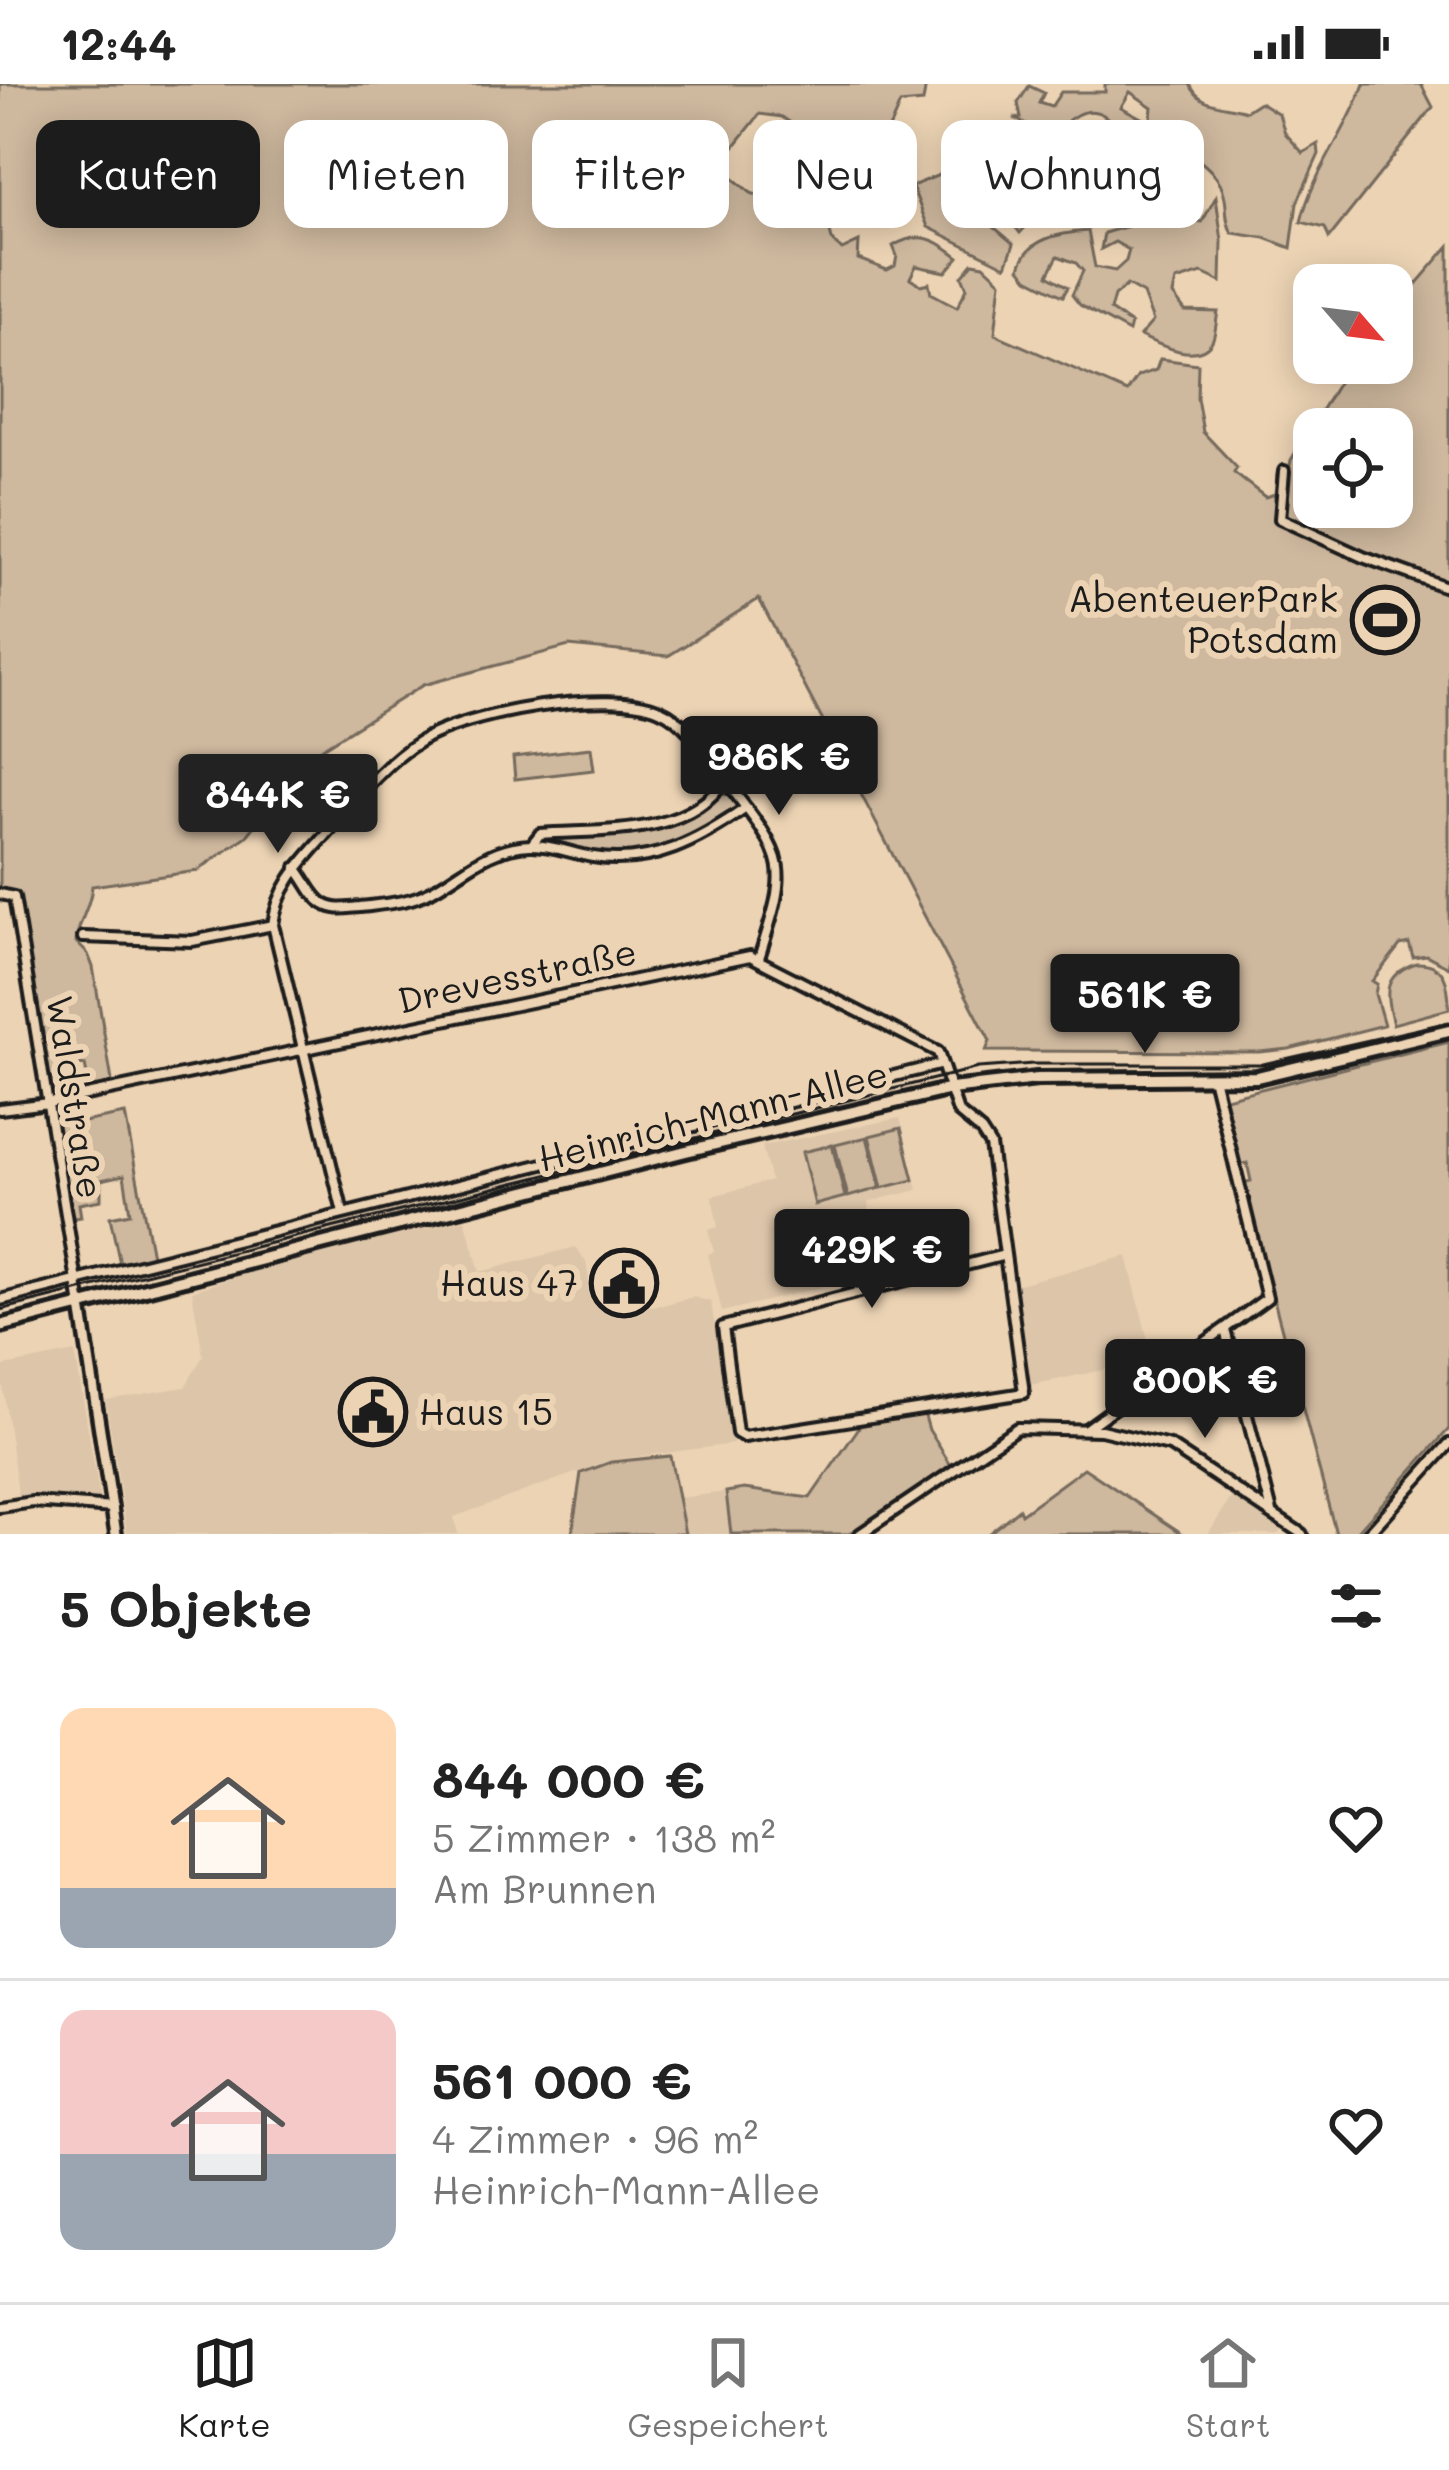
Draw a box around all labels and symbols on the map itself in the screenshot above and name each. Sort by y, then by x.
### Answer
north arrow [1293,264,1413,384]
place label: AbenteuerPark Potsdam [1068,574,1338,662]
sports icon: AbenteuerPark Potsdam [1350,585,1420,655]
pin: 986K € [681,716,877,818]
pin: 844K € [180,754,376,856]
street label: Drevesstraße [393,926,640,1023]
pin: 561K € [1047,954,1243,1056]
street label: Waldstraße [37,992,116,1202]
street label: Heinrich-Mann-Allee [533,1048,892,1181]
pin: 429K € [774,1209,970,1311]
public building icon: Haus 47 [589,1248,659,1318]
place label: Haus 47 [440,1258,578,1305]
pin: 800K € [1107,1339,1303,1441]
public building icon: Haus 15 [338,1377,408,1447]
place label: Haus 15 [419,1387,553,1434]

